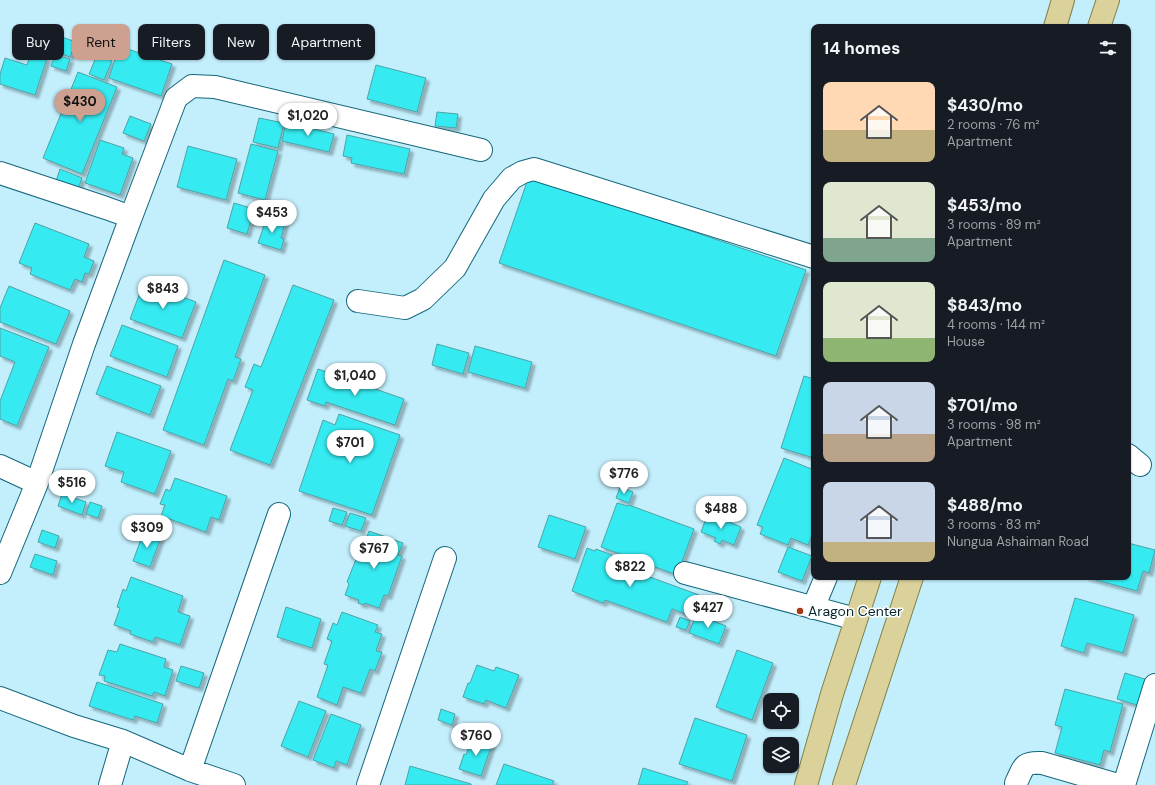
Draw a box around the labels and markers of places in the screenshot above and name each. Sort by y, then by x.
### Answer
pin: $430 [56,89,104,123]
pin: $1,020 [275,103,341,137]
pin: $453 [248,200,296,234]
pin: $843 [139,276,187,310]
pin: $1,040 [322,363,388,397]
pin: $701 [326,430,374,464]
pin: $776 [600,461,648,495]
pin: $516 [48,470,96,504]
pin: $488 [697,496,745,530]
pin: $309 [123,515,171,549]
pin: $767 [350,536,398,570]
pin: $822 [606,554,654,588]
pin: $427 [684,595,732,629]
place label: Aragon Center [808,602,902,620]
marker: Aragon Center [795,606,805,616]
pin: $760 [452,723,500,757]

